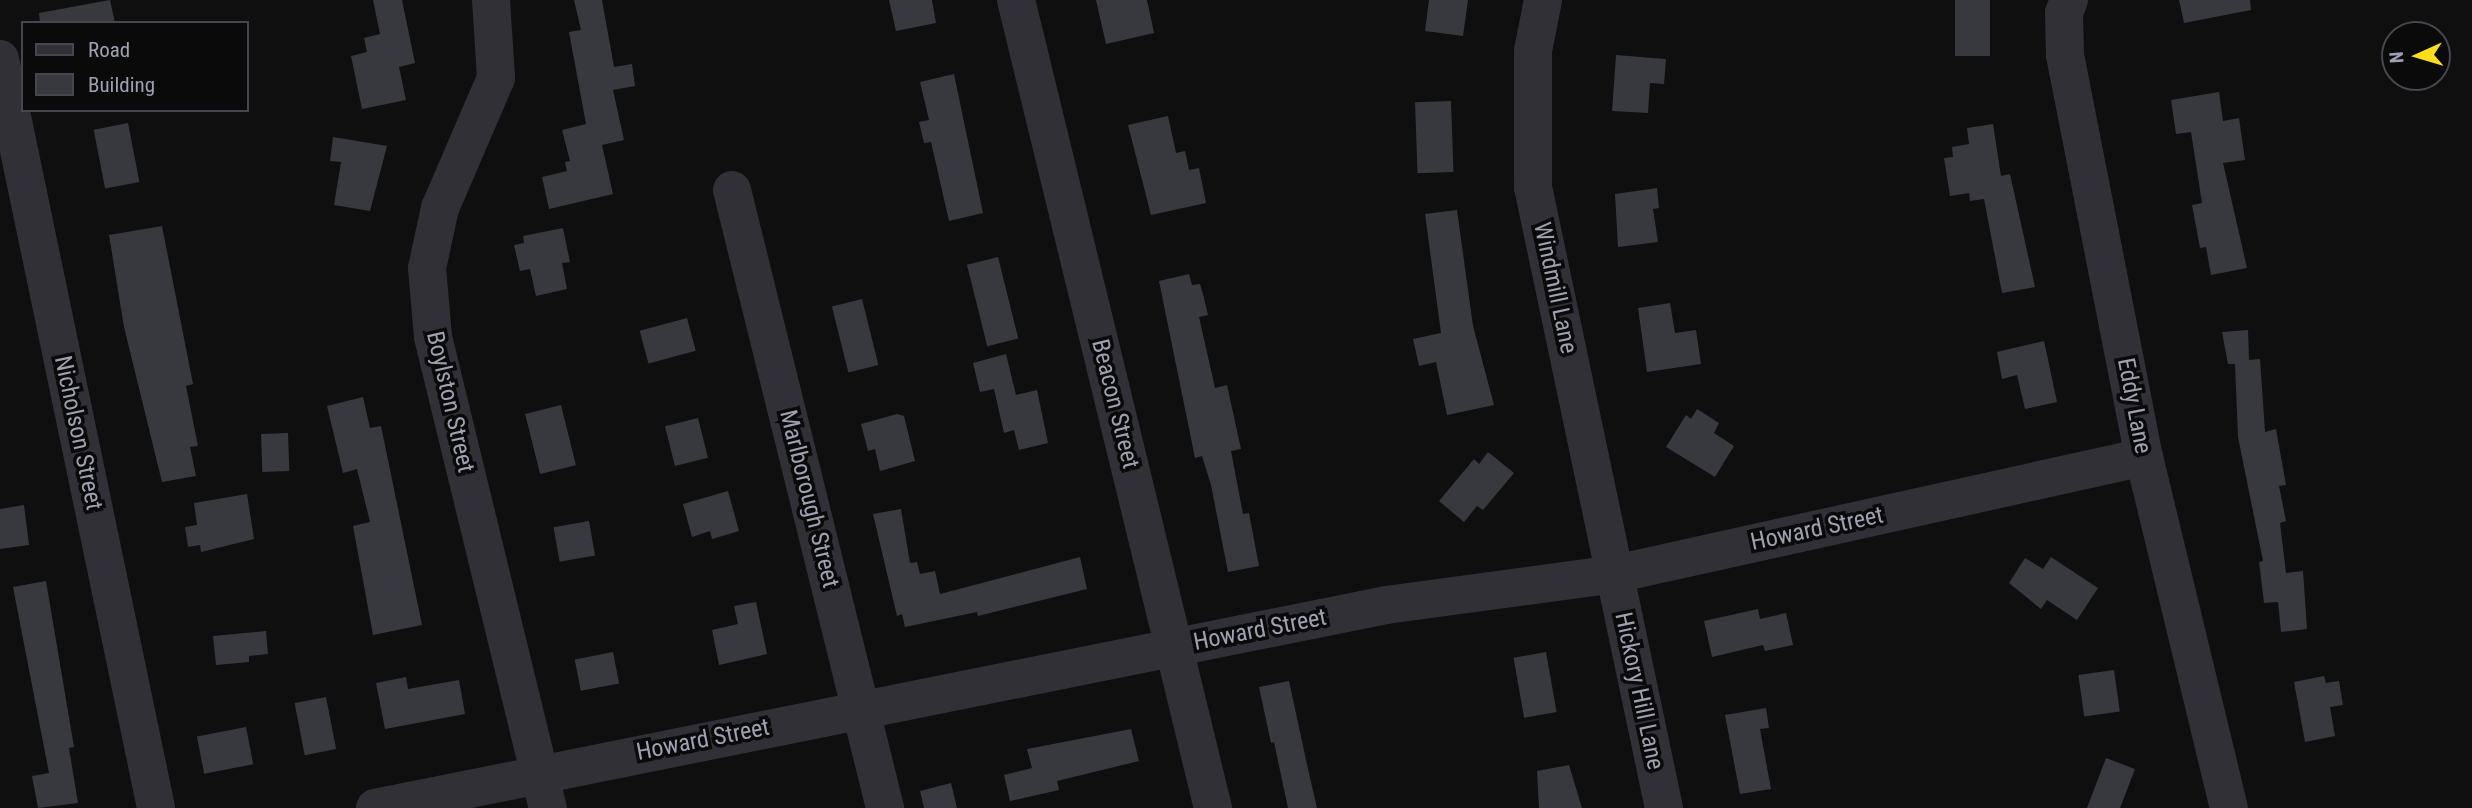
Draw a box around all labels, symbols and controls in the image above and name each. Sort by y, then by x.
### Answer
legend [21,21,248,112]
north arrow [2381,21,2451,91]
text: Road [88,38,130,62]
text: N [2385,51,2408,64]
text: Building [88,73,155,97]
street label: Windmill Lane [1527,220,1583,356]
street label: Boylston Street [420,329,480,475]
street label: Beacon Street [1085,336,1145,472]
street label: Nicholson Street [48,353,108,513]
street label: Eddy Lane [2111,356,2157,456]
street label: Marlborough Street [773,407,845,591]
street label: Howard Street [1748,501,1886,557]
street label: Howard Street [1191,603,1329,657]
street label: Hickory Hill Lane [1608,610,1670,772]
street label: Howard Street [634,713,772,767]

